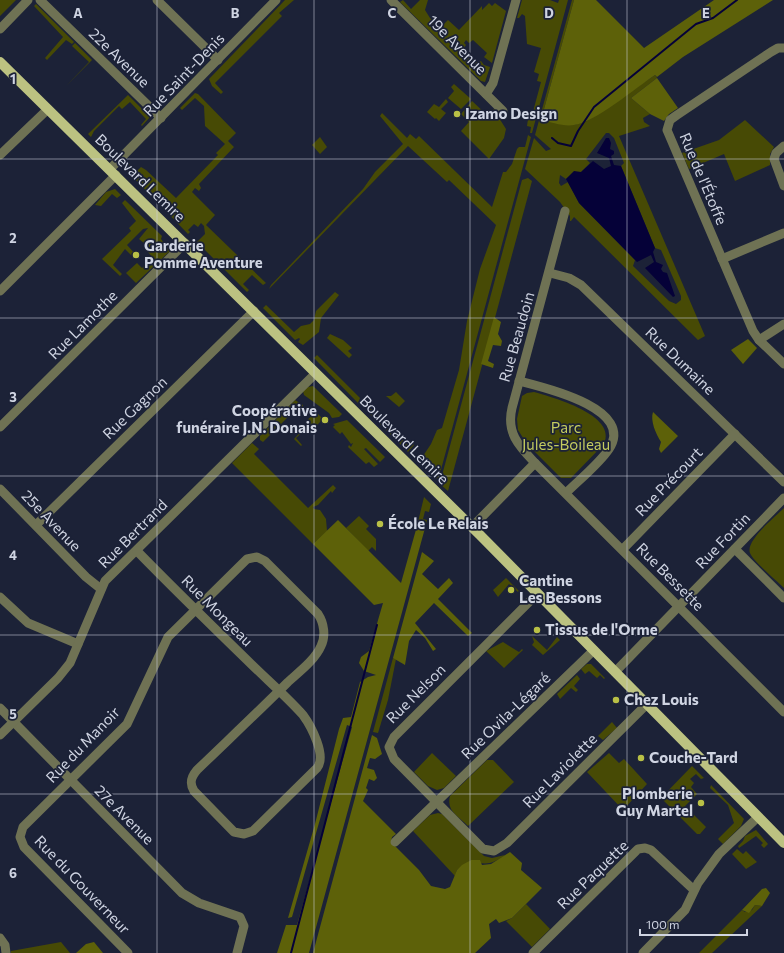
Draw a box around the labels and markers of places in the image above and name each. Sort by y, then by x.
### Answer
place label: Izamo Design [465,104,557,122]
marker: Izamo Design [452,109,462,119]
place label: Garderie Pomme Aventure [144,236,263,271]
marker: Garderie Pomme Aventure [131,250,141,260]
place label: Coopérative funéraire J.N. Donais [176,401,317,436]
marker: Coopérative funéraire J.N. Donais [320,415,330,425]
place label: École Le Relais [388,514,488,532]
marker: École Le Relais [375,519,385,529]
place label: Cantine Les Bessons [519,571,602,606]
marker: Cantine Les Bessons [506,585,516,595]
place label: Tissus de l'Orme [545,620,658,638]
marker: Tissus de l'Orme [532,625,542,635]
place label: Chez Louis [624,690,699,708]
marker: Chez Louis [611,695,621,705]
place label: Couche-Tard [649,748,738,766]
marker: Couche-Tard [636,753,646,763]
place label: Plomberie Guy Martel [616,784,693,819]
marker: Plomberie Guy Martel [696,798,706,808]

